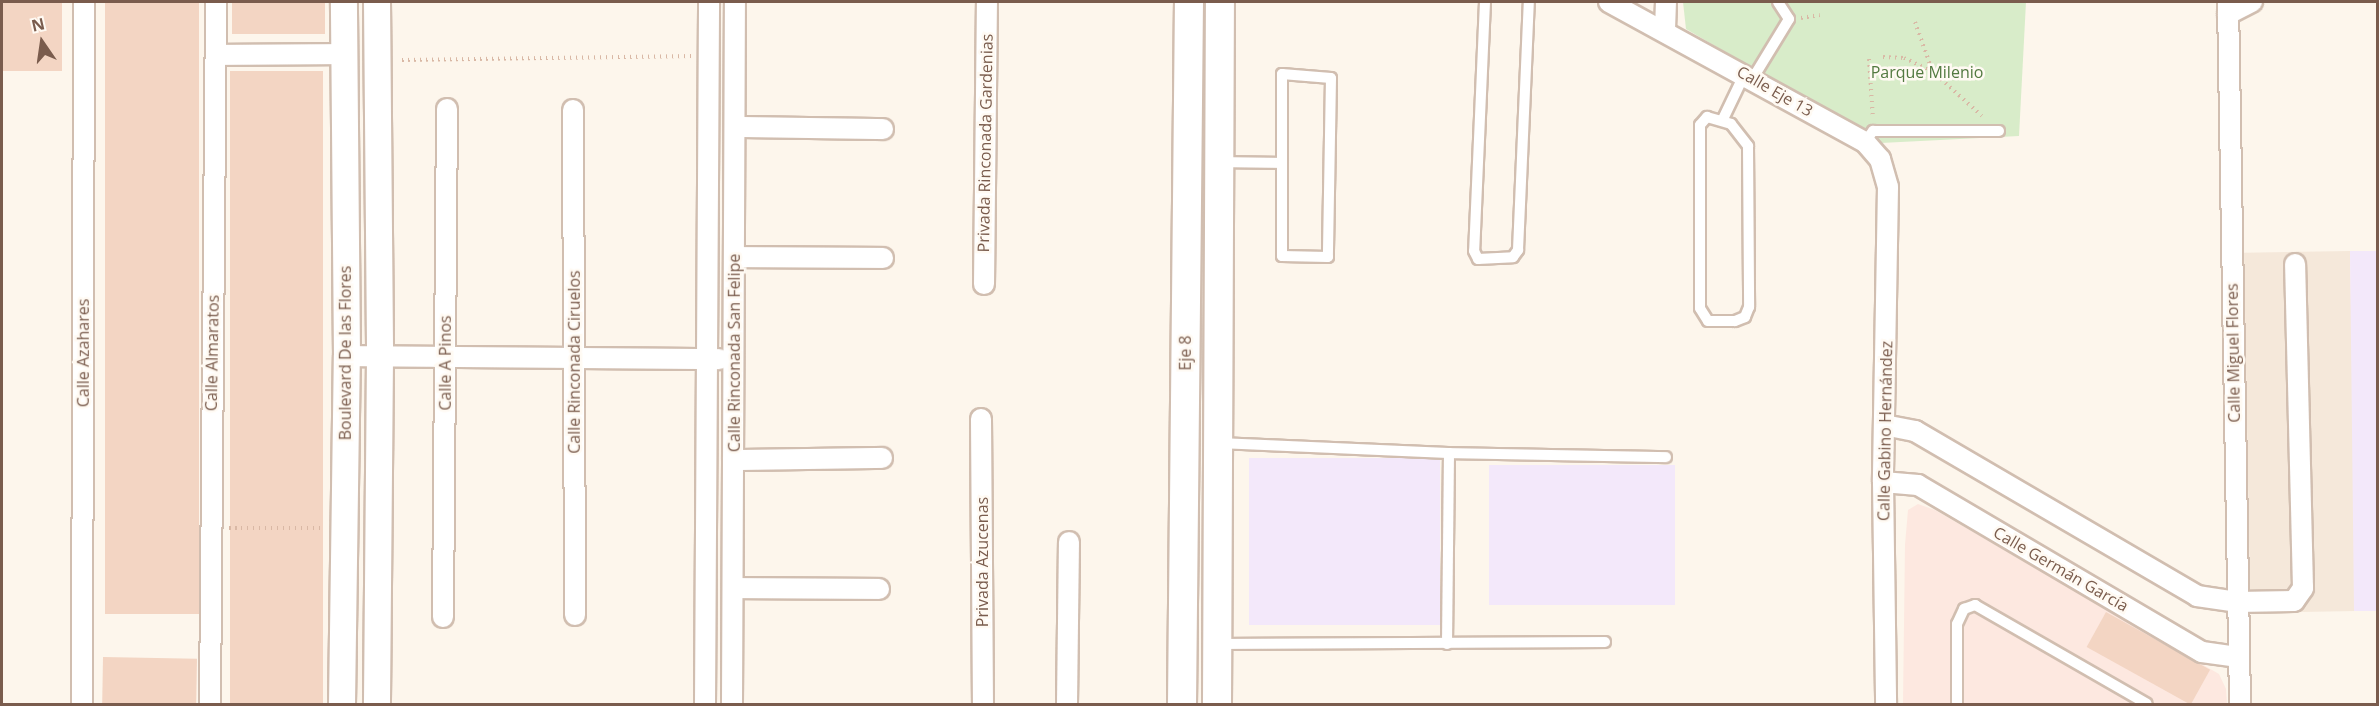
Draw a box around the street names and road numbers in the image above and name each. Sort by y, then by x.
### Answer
street label: Privada Rinconada Gardenias [973,34,997,252]
street label: Calle Eje 13 [1734,62,1816,120]
street label: Calle Rinconada San Felipe [724,254,744,452]
street label: Boulevard De las Flores [335,266,355,440]
street label: Calle Rinconada Ciruelos [564,270,584,454]
street label: Calle Miguel Flores [2222,283,2244,423]
street label: Calle Almaratos [201,295,223,411]
street label: Calle Azahares [73,299,93,407]
street label: Calle A Pinos [435,315,455,411]
street label: Eje 8 [1175,335,1195,371]
street label: Calle Gabino Hernández [1874,341,1896,521]
street label: Privada Azucenas [972,497,992,627]
street label: Calle Germán García [1990,523,2132,615]

